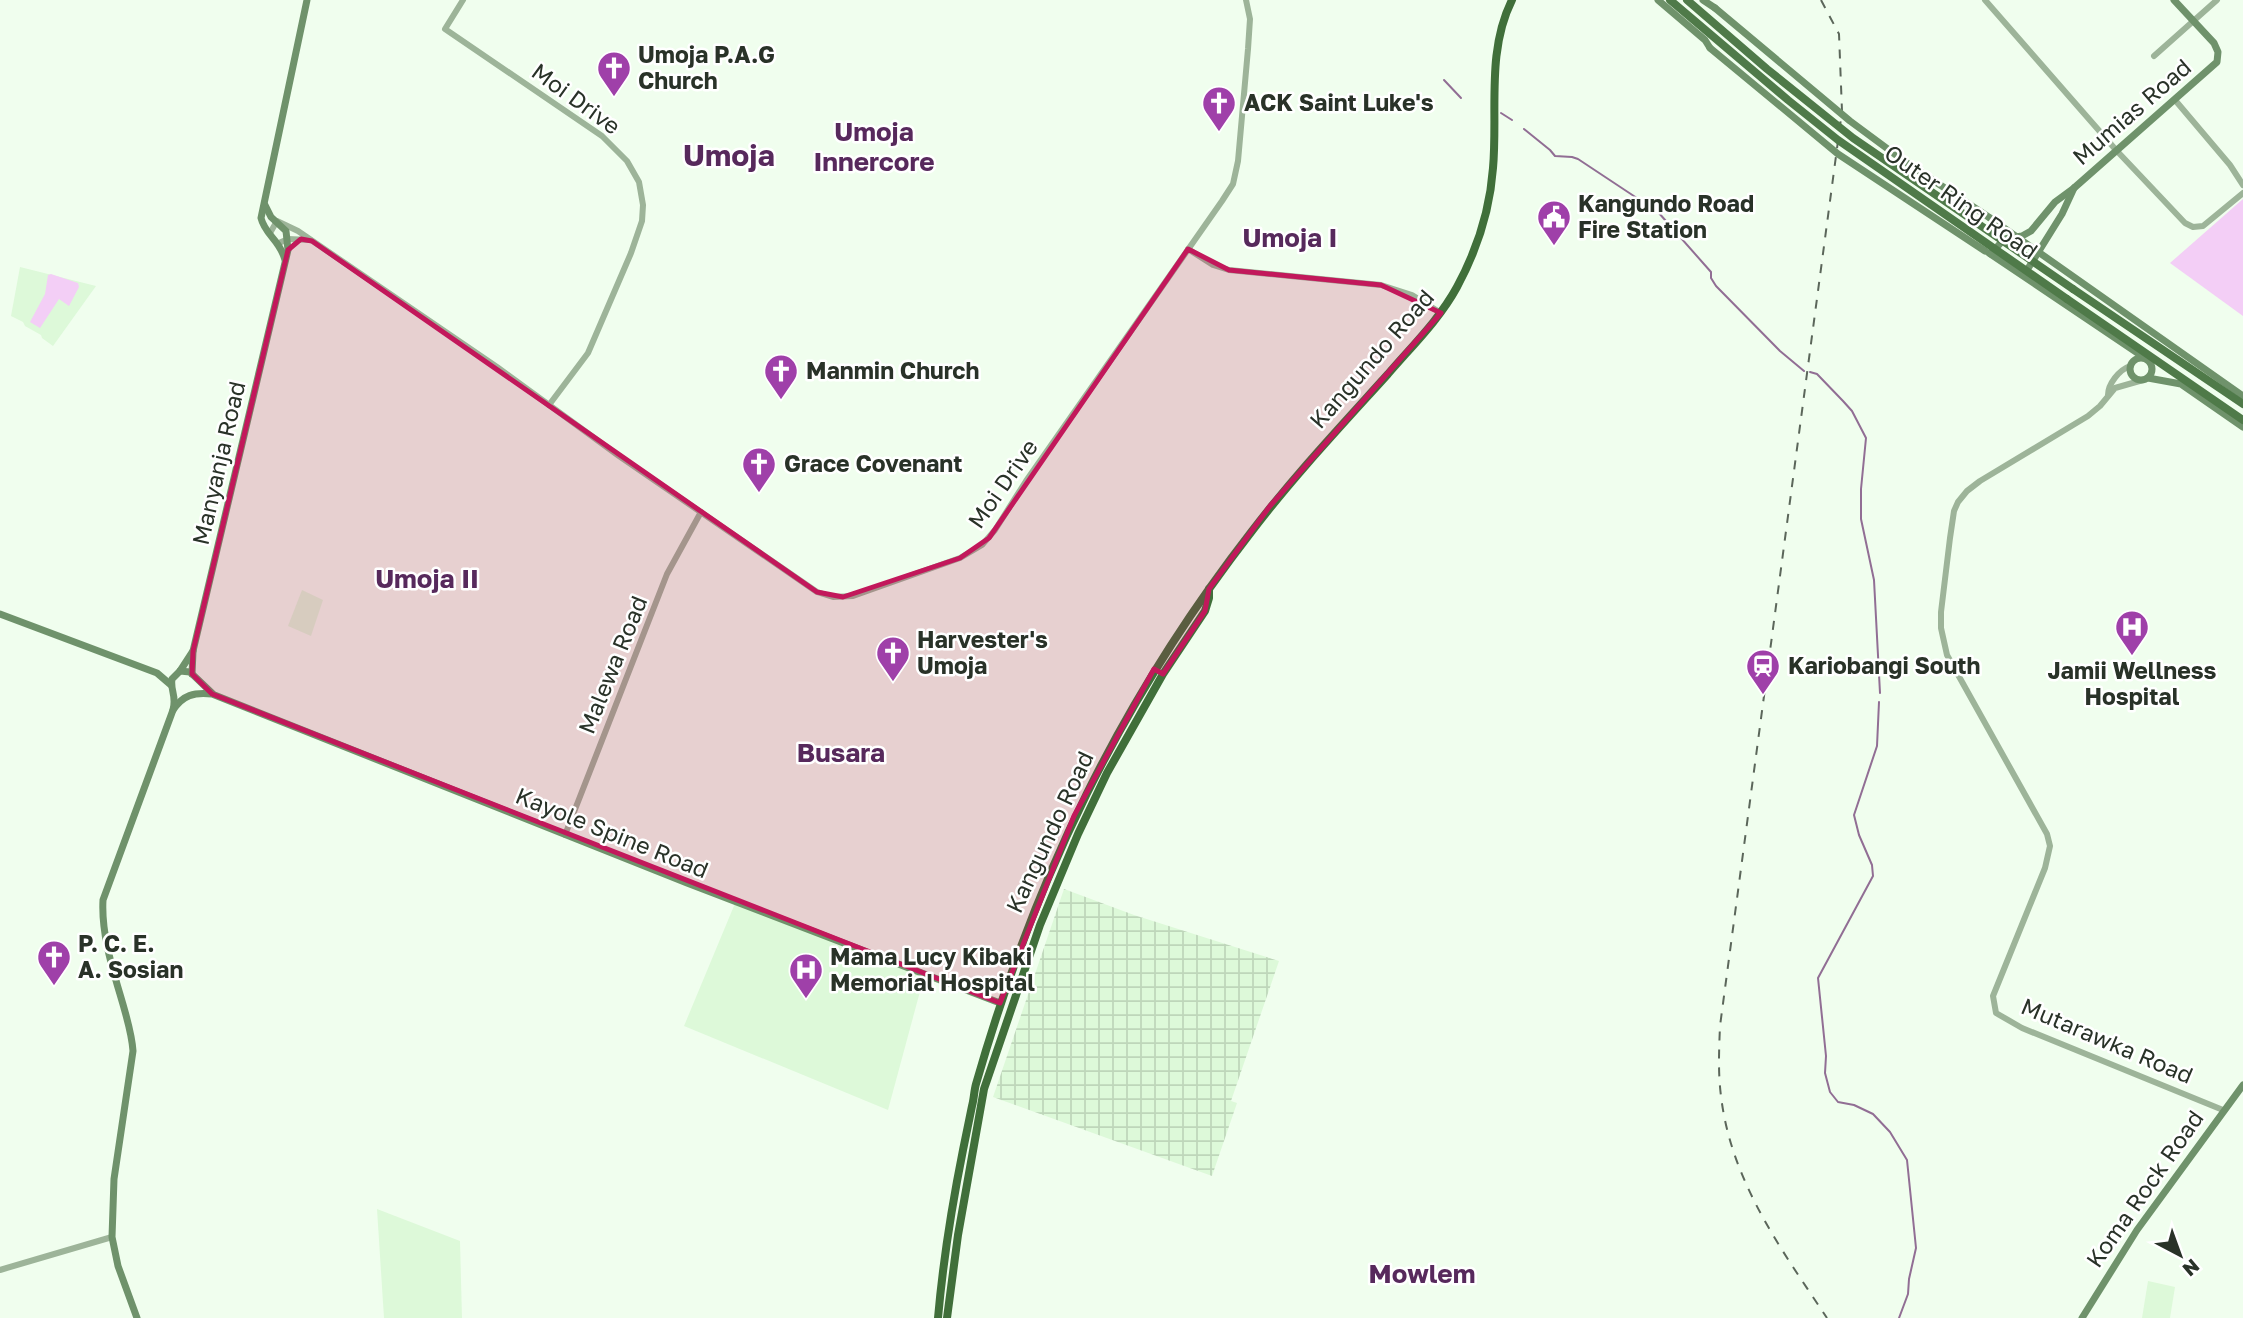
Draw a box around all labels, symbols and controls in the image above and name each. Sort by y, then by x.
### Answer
place label: Umoja P.A.G Church [638,40,775,94]
church icon: Umoja P.A.G Church [595,49,633,98]
street label: Mumias Road [2066,52,2196,170]
street label: Moi Drive [527,57,626,140]
church icon: ACK Saint Luke's [1200,84,1238,133]
place label: ACK Saint Luke's [1244,88,1434,116]
district label: Umoja Innercore [813,116,935,177]
district label: Umoja [683,137,775,173]
street label: Outer Ring Road [1880,138,2043,264]
place label: Kangundo Road Fire Station [1578,189,1754,243]
public building icon: Kangundo Road Fire Station [1535,198,1573,247]
district label: Umoja I [1243,222,1337,253]
street label: Kangundo Road [1303,283,1439,434]
church icon: Manmin Church [762,352,800,401]
place label: Manmin Church [806,356,980,384]
street label: Manyanja Road [186,378,250,547]
street label: Moi Drive [961,433,1043,533]
church icon: Grace Covenant [740,445,778,494]
place label: Grace Covenant [784,449,962,477]
district label: Umoja II [375,563,479,594]
street label: Malewa Road [572,592,652,738]
hospital icon: Jamii Wellness Hospital [2113,608,2151,657]
place label: Harvester's Umoja [917,625,1048,679]
church icon: Harvester's Umoja [874,634,912,683]
station icon: Kariobangi South [1744,647,1782,696]
place label: Kariobangi South [1788,651,1980,679]
place label: Jamii Wellness Hospital [2048,656,2217,710]
district label: Busara [797,737,885,768]
street label: Kangundo Road [999,746,1099,917]
street label: Kayole Spine Road [512,781,713,883]
place label: P. C. E. A. Sosian [78,929,183,983]
church icon: P. C. E. A. Sosian [35,938,73,987]
place label: Mama Lucy Kibaki Memorial Hospital [830,942,1035,996]
hospital icon: Mama Lucy Kibaki Memorial Hospital [787,951,825,1000]
street label: Mutarawka Road [2017,991,2197,1089]
street label: Koma Rock Road [2080,1105,2209,1272]
north arrow [2145,1220,2215,1290]
text: N [2178,1255,2204,1282]
district label: Mowlem [1369,1258,1475,1289]

